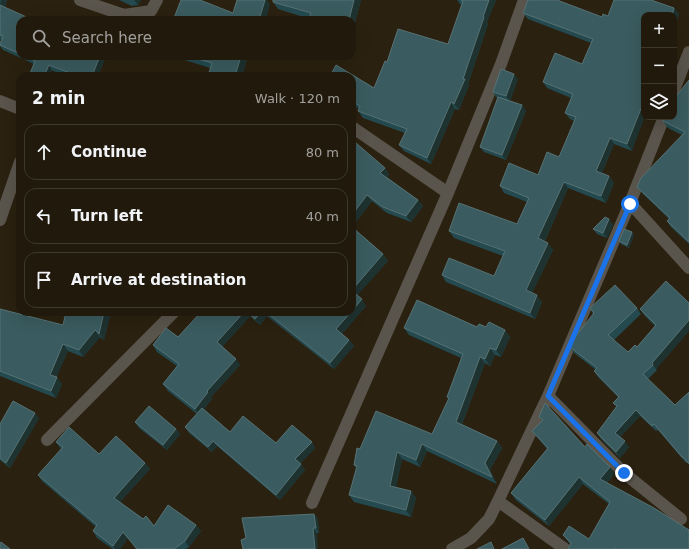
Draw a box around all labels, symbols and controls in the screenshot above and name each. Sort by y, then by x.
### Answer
map controls [641,12,677,120]
button: + [641,12,677,48]
search box [16,16,356,60]
icon: search [30,27,52,49]
text: Search here [62,29,152,47]
button: − [641,48,677,84]
button: layers [641,84,677,120]
text: 2 min [32,88,85,108]
text: Walk · 120 m [255,91,340,106]
icon: ahead [33,141,55,163]
text: Continue [71,143,147,161]
text: 80 m [306,145,339,160]
route start [621,195,639,213]
icon: left [33,205,55,227]
text: Turn left [71,207,143,225]
text: 40 m [306,209,339,224]
icon: arrive [33,269,55,291]
text: Arrive at destination [71,271,246,289]
route end [615,464,633,482]

